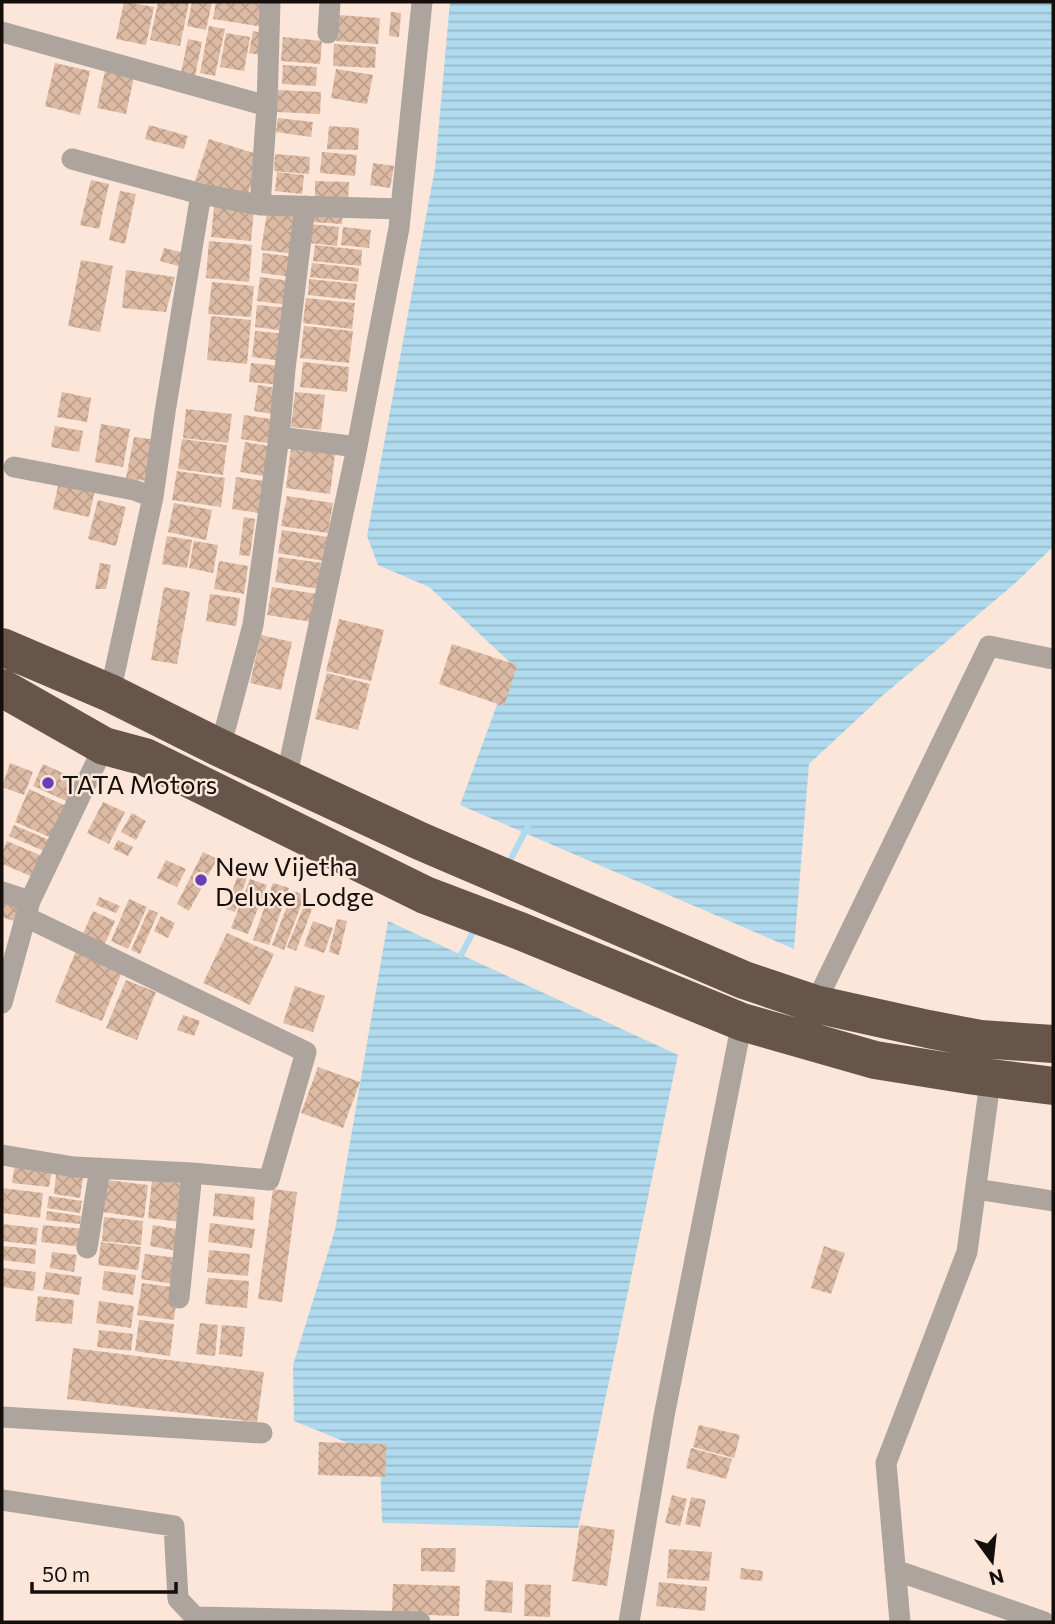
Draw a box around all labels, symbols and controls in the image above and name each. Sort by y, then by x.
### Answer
place label: TATA Motors [62,768,217,799]
marker: TATA Motors [40,775,56,791]
place label: New Vijetha Deluxe Lodge [215,850,374,911]
marker: New Vijetha Deluxe Lodge [193,872,209,888]
north arrow [957,1526,1027,1596]
scale bar [32,1550,175,1594]
text: 50 m [42,1561,90,1586]
text: N [987,1565,1006,1591]

